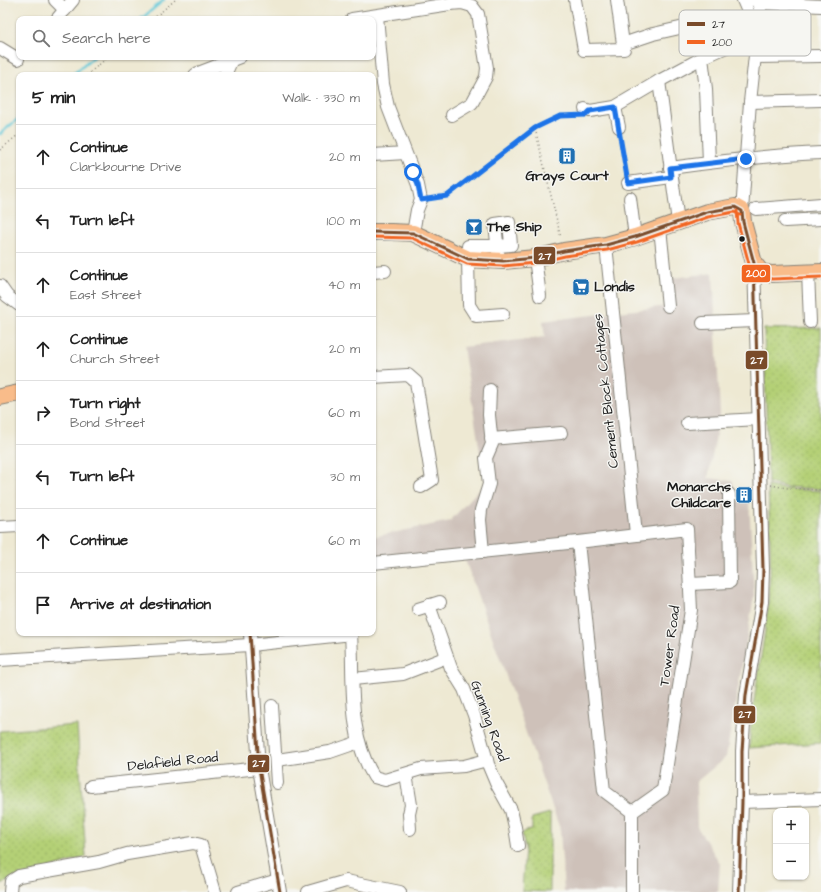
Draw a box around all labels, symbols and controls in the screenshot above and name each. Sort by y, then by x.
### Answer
legend [679,10,811,56]
search box [16,16,376,60]
text: 27 [712,17,725,32]
icon: search [30,27,52,49]
text: Search here [62,28,151,49]
text: 200 [712,35,732,50]
text: 5 min [32,86,75,110]
text: Walk · 330 m [282,89,360,107]
text: Continue [70,137,128,158]
icon: ahead [32,146,54,168]
building icon: Grays Court [557,146,577,166]
text: 20 m [329,148,360,166]
route end [737,150,755,168]
text: Clarkbourne Drive [70,158,182,176]
route start [404,163,422,181]
place label: Grays Court [525,166,609,186]
icon: left [32,210,54,232]
text: Turn left [70,210,134,231]
text: 100 m [327,212,360,230]
bar icon: The Ship [464,217,484,237]
place label: The Ship [486,217,542,237]
unlabelled marker [737,234,747,244]
line badge: 27 [533,246,556,265]
text: 27 [537,249,552,264]
line badge: 200 [741,264,771,283]
text: Continue [70,265,128,286]
text: 200 [745,266,766,281]
icon: ahead [32,274,54,296]
text: 40 m [328,276,360,294]
supermarket icon: Londis [571,277,591,297]
place label: Londis [594,277,635,297]
text: East Street [70,286,141,304]
street label: Cement Block Cottages [588,313,624,469]
text: Continue [70,329,128,350]
icon: ahead [32,338,54,360]
text: 20 m [329,340,360,358]
text: Church Street [70,350,159,368]
line badge: 27 [745,350,768,370]
text: 27 [749,353,764,368]
text: Turn right [70,393,141,414]
icon: right [32,402,54,424]
text: 60 m [328,404,360,422]
text: Bond Street [70,414,145,432]
icon: left [32,466,54,488]
text: Turn left [70,466,134,487]
text: 30 m [330,468,360,486]
place label: Monarchs Childcare [667,477,731,513]
building icon: Monarchs Childcare [734,485,754,505]
icon: ahead [32,530,54,552]
text: Continue [70,530,128,551]
text: 60 m [328,532,360,550]
icon: arrive [32,594,54,616]
text: Arrive at destination [70,594,211,615]
street label: Tower Road [654,605,686,687]
street label: Gunning Road [465,678,513,764]
line badge: 27 [733,705,756,724]
text: 27 [737,707,752,722]
street label: Delafield Road [127,747,219,777]
line badge: 27 [247,754,270,773]
text: 27 [251,756,266,771]
map controls [773,808,809,880]
button: + [773,808,809,844]
button: − [773,844,809,880]

